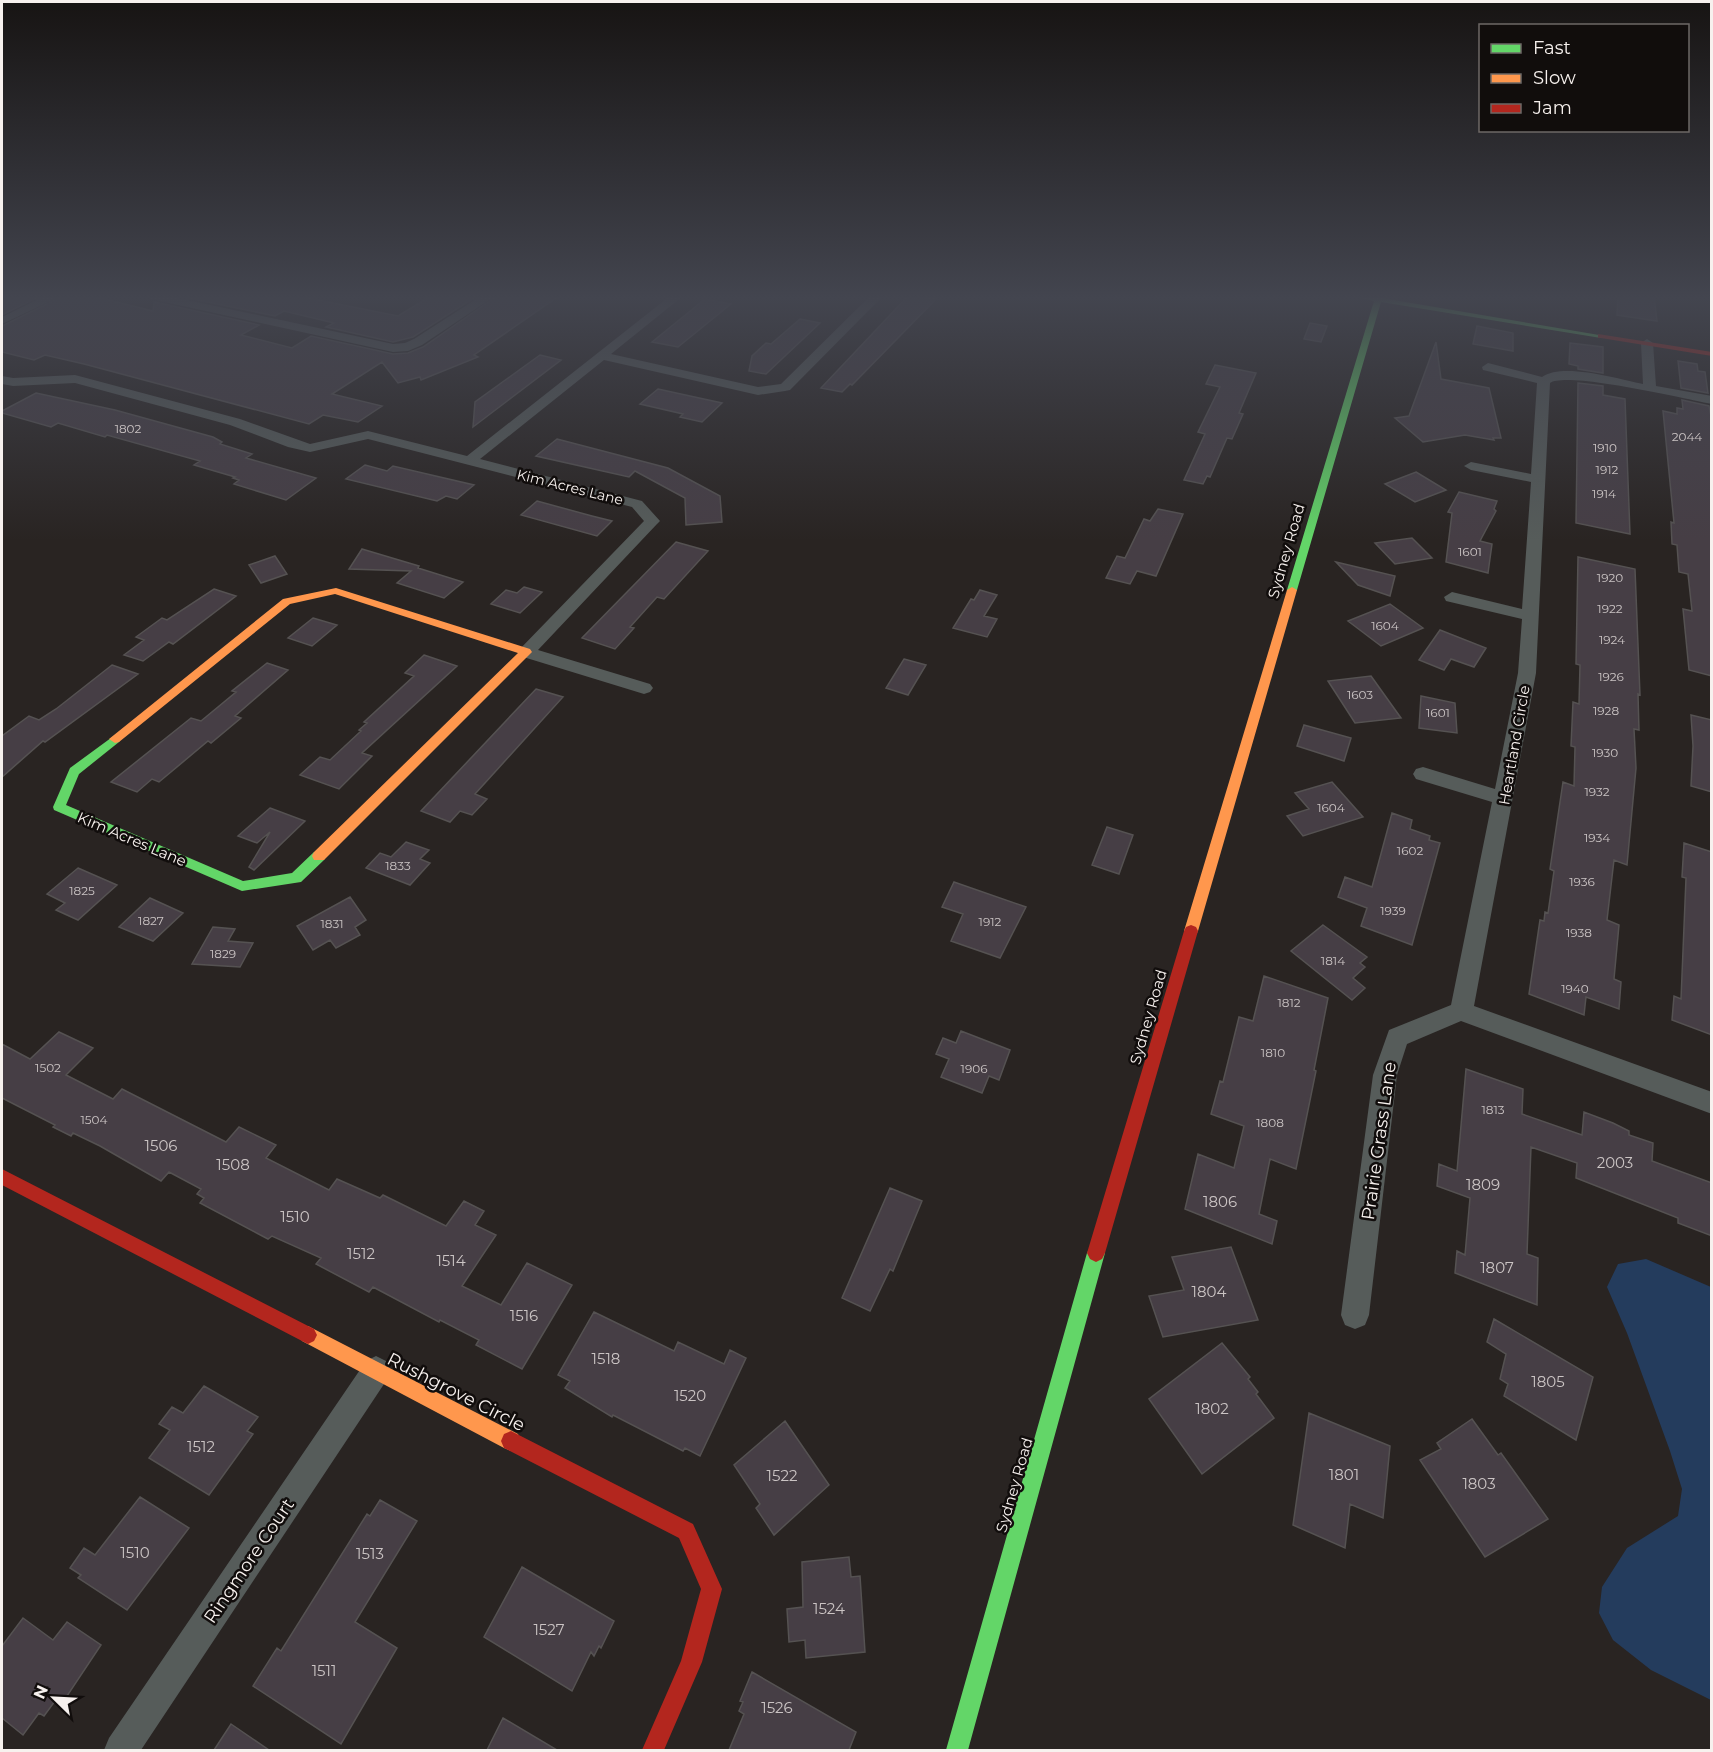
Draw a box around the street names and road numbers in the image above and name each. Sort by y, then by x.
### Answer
street label: Kim Acres Lane [515,465,625,509]
street label: Sydney Road [1263,501,1309,601]
street label: Heartland Circle [1494,684,1534,806]
street label: Kim Acres Lane [75,807,189,871]
street label: Sydney Road [1125,967,1171,1067]
street label: Prairie Grass Lane [1357,1060,1401,1222]
street label: Rushgrove Circle [383,1348,529,1436]
street label: Sydney Road [991,1435,1037,1535]
street label: Ringmore Court [199,1494,299,1628]

